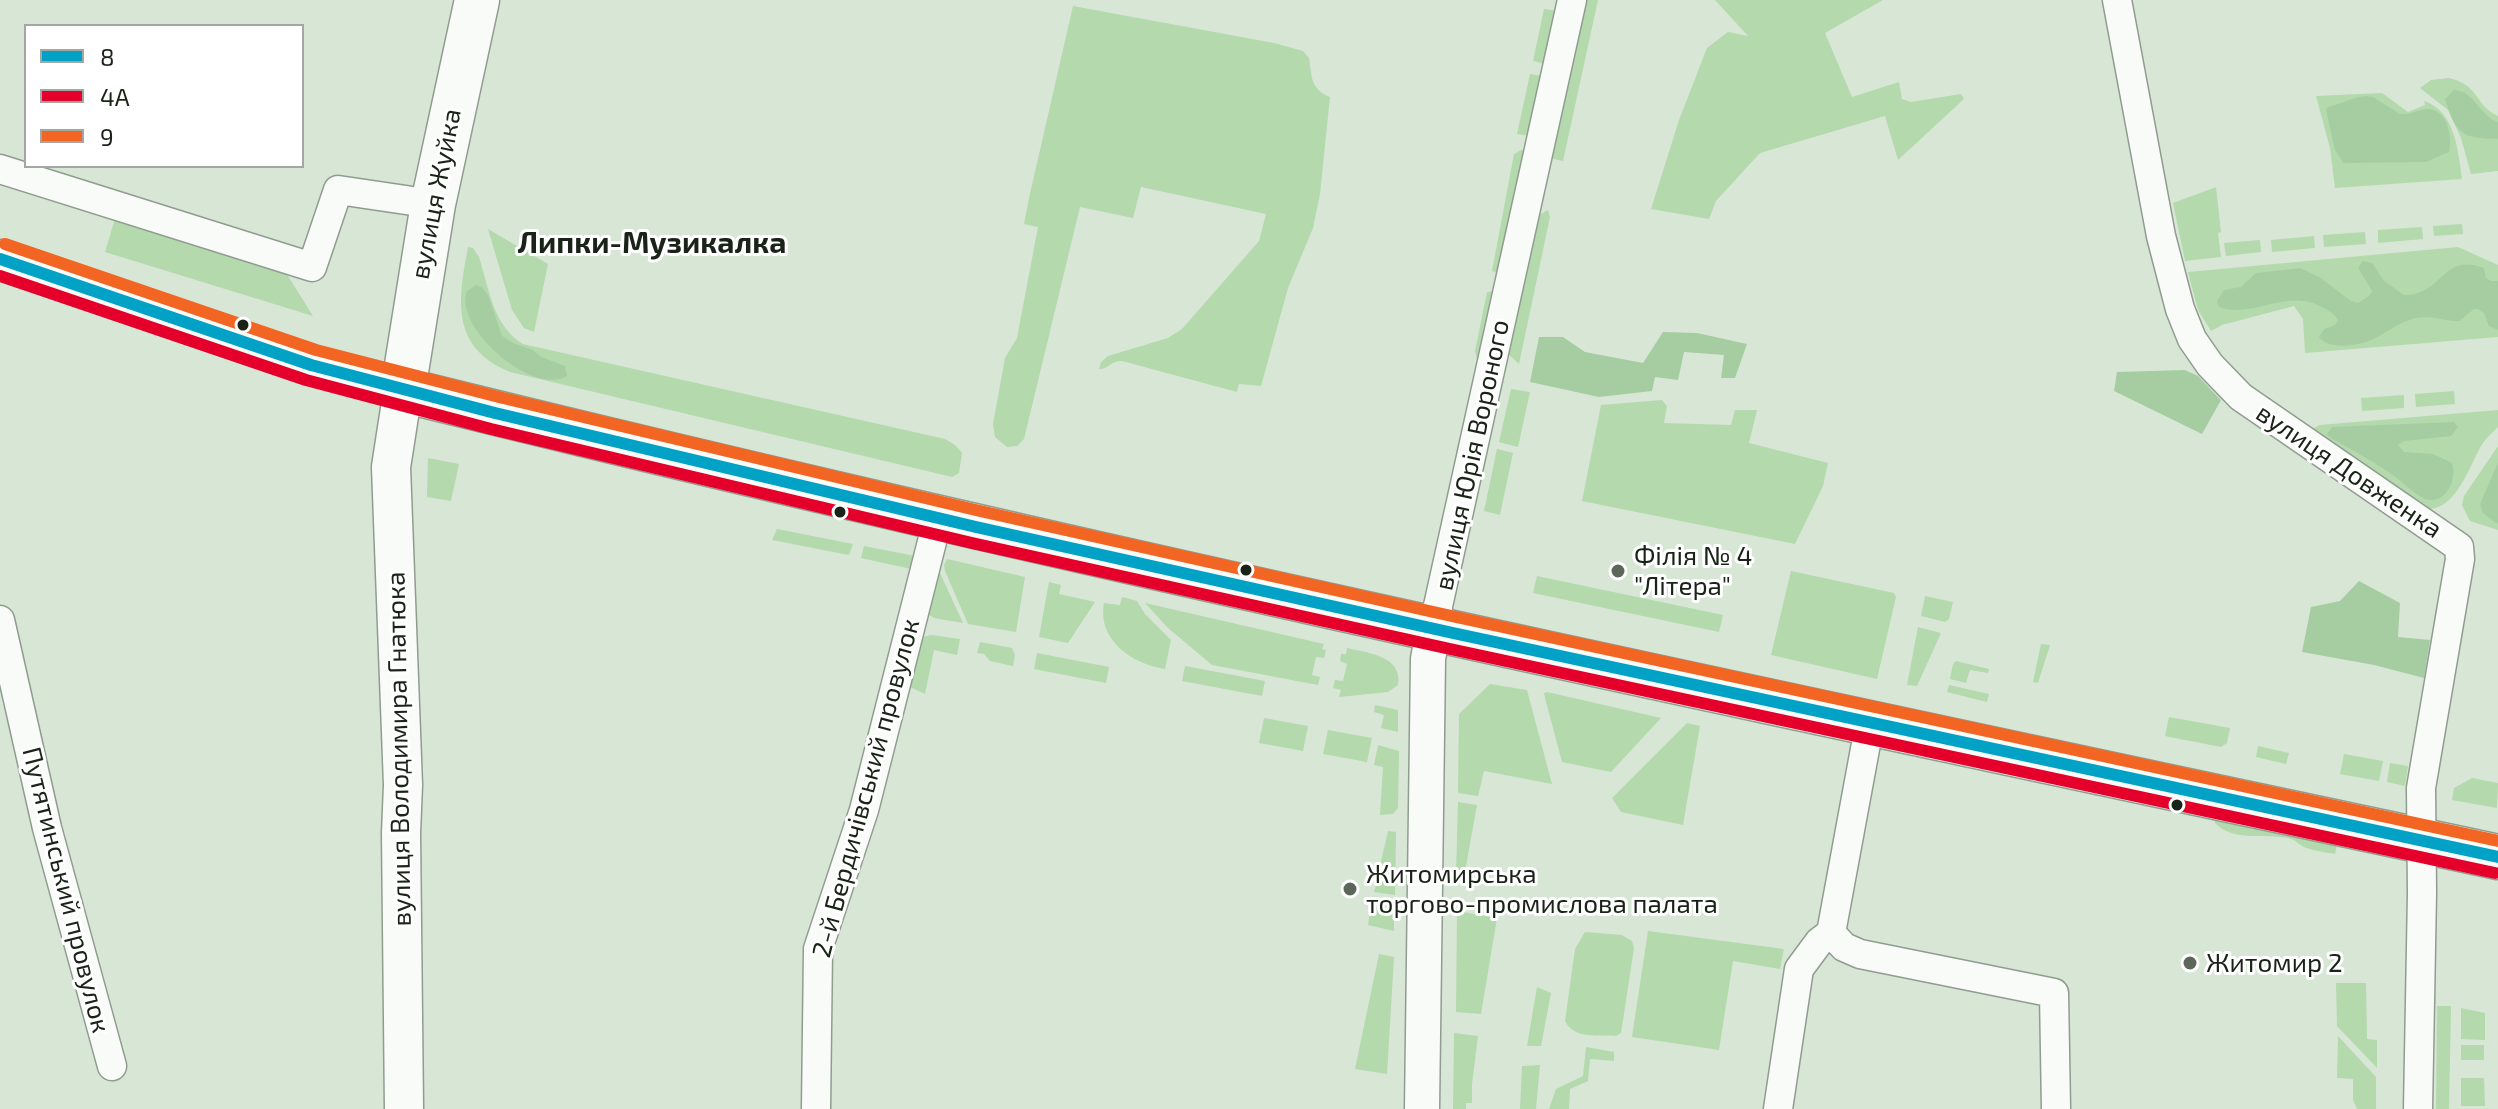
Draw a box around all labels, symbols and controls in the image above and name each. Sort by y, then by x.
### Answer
legend [24,24,304,168]
text: 8 [100,42,115,71]
text: 4А [100,82,130,111]
street label: вулиця Жуйка [404,106,468,282]
text: 9 [100,122,114,151]
district label: Липки-Музикалка [518,225,786,261]
unlabelled marker [235,317,251,333]
street label: вулиця Юрія Вороного [1428,317,1516,593]
street label: вулиця Довженка [2250,397,2448,545]
unlabelled marker [832,504,848,520]
place label: Філія № 4 "Літера" [1634,540,1753,602]
unlabelled marker [1238,562,1254,578]
marker: Філія № 4 "Літера" [1609,562,1627,580]
street label: вулиця Володимира Гнатюка [380,571,418,927]
street label: 2-й Бердичівський провулок [806,615,926,961]
street label: Путятинський провулок [15,744,117,1036]
unlabelled marker [2169,797,2185,813]
place label: Житомирська торгово-промислова палата [1366,858,1718,920]
marker: Житомирська торгово-промислова палата [1341,880,1359,898]
place label: Житомир 2 [2206,947,2343,979]
marker: Житомир 2 [2181,954,2199,972]

